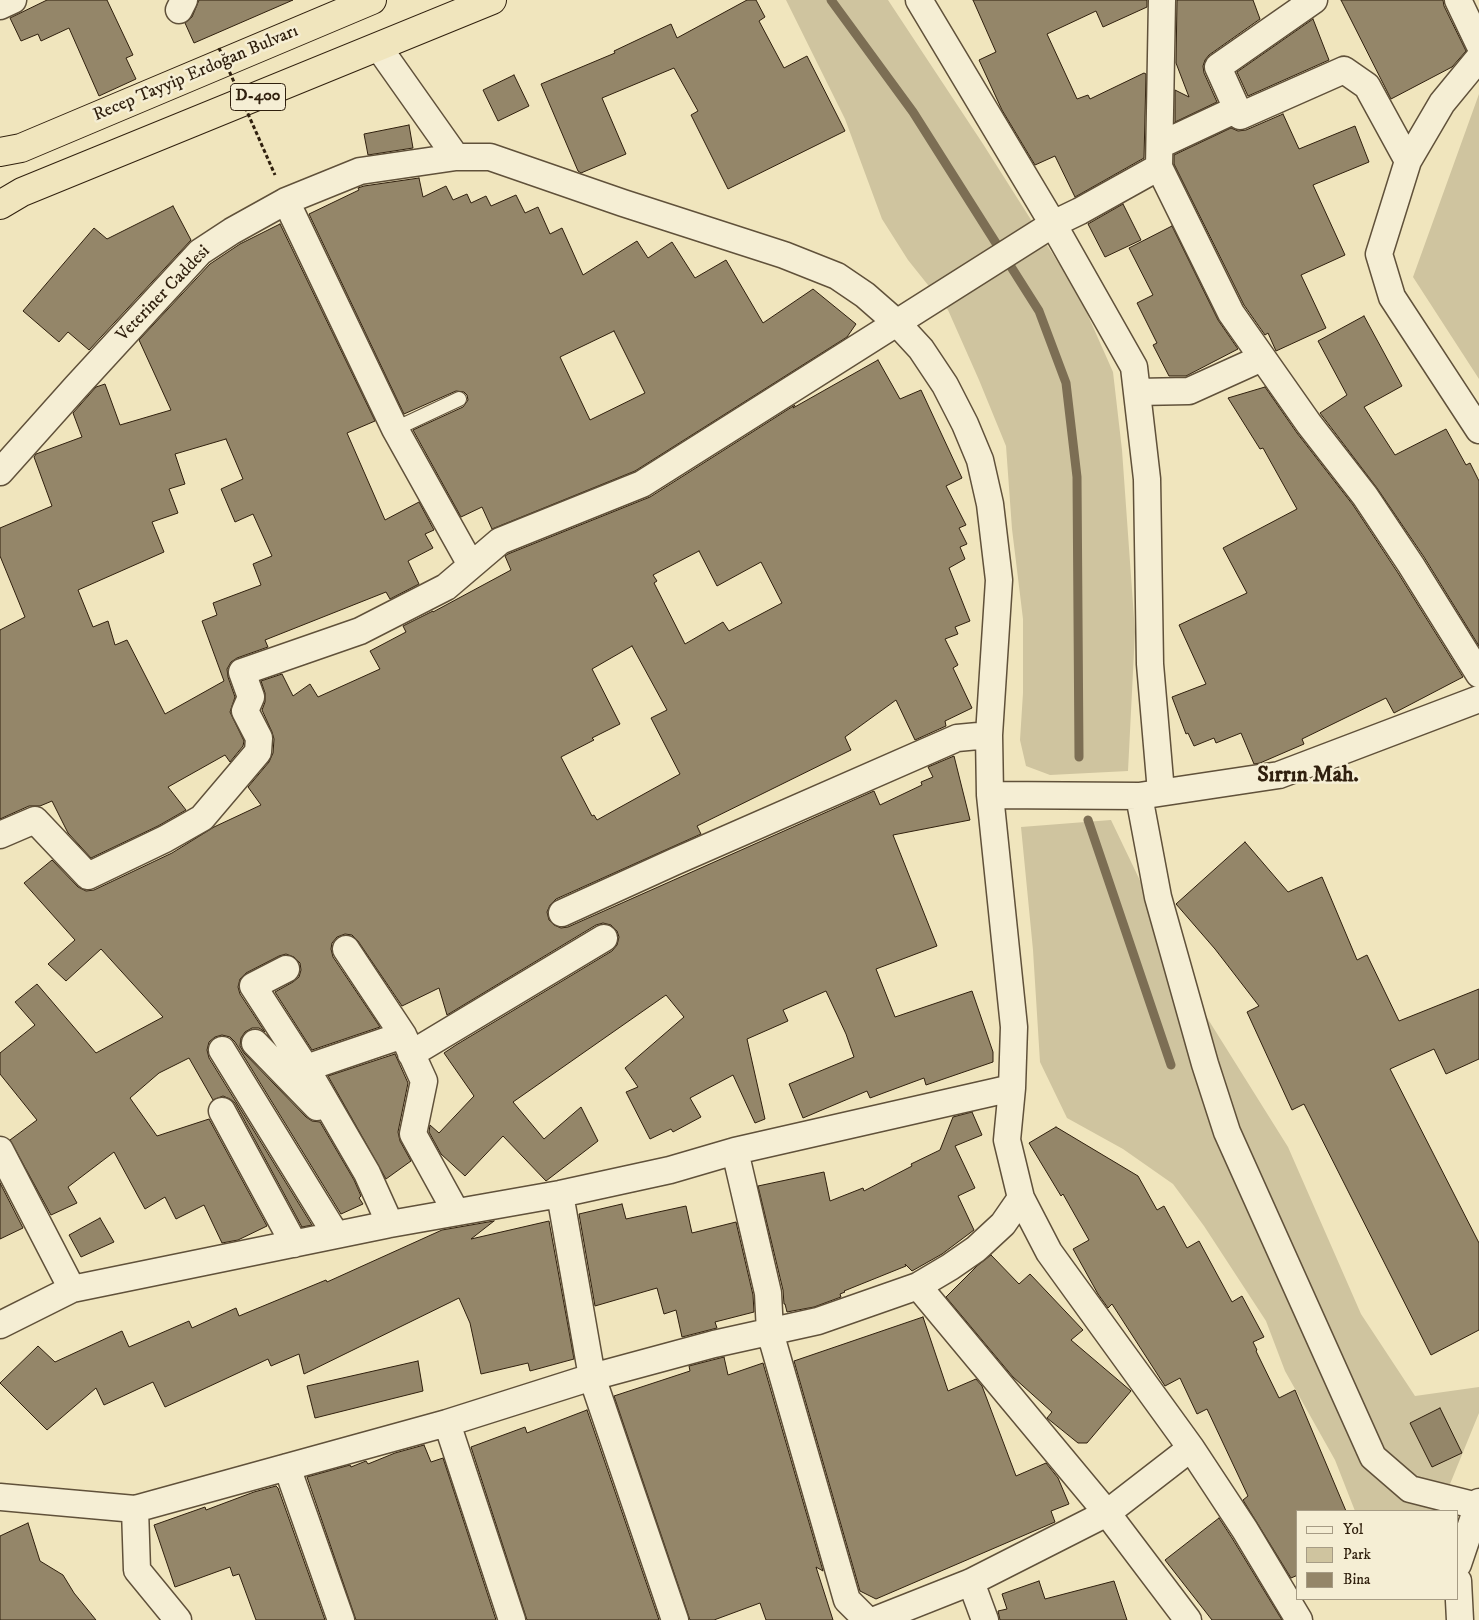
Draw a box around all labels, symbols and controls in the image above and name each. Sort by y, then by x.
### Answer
street label: Recep Tayyip Erdoğan Bulvarı [90,21,302,127]
road number: D-400 [230,84,286,110]
street label: Veteriner Caddesi [113,241,215,347]
district label: Sırrın Mah. [1257,763,1359,789]
legend [1296,1510,1459,1600]
text: Yol [1343,1520,1363,1539]
text: Park [1343,1545,1371,1564]
text: Bina [1343,1570,1371,1589]

